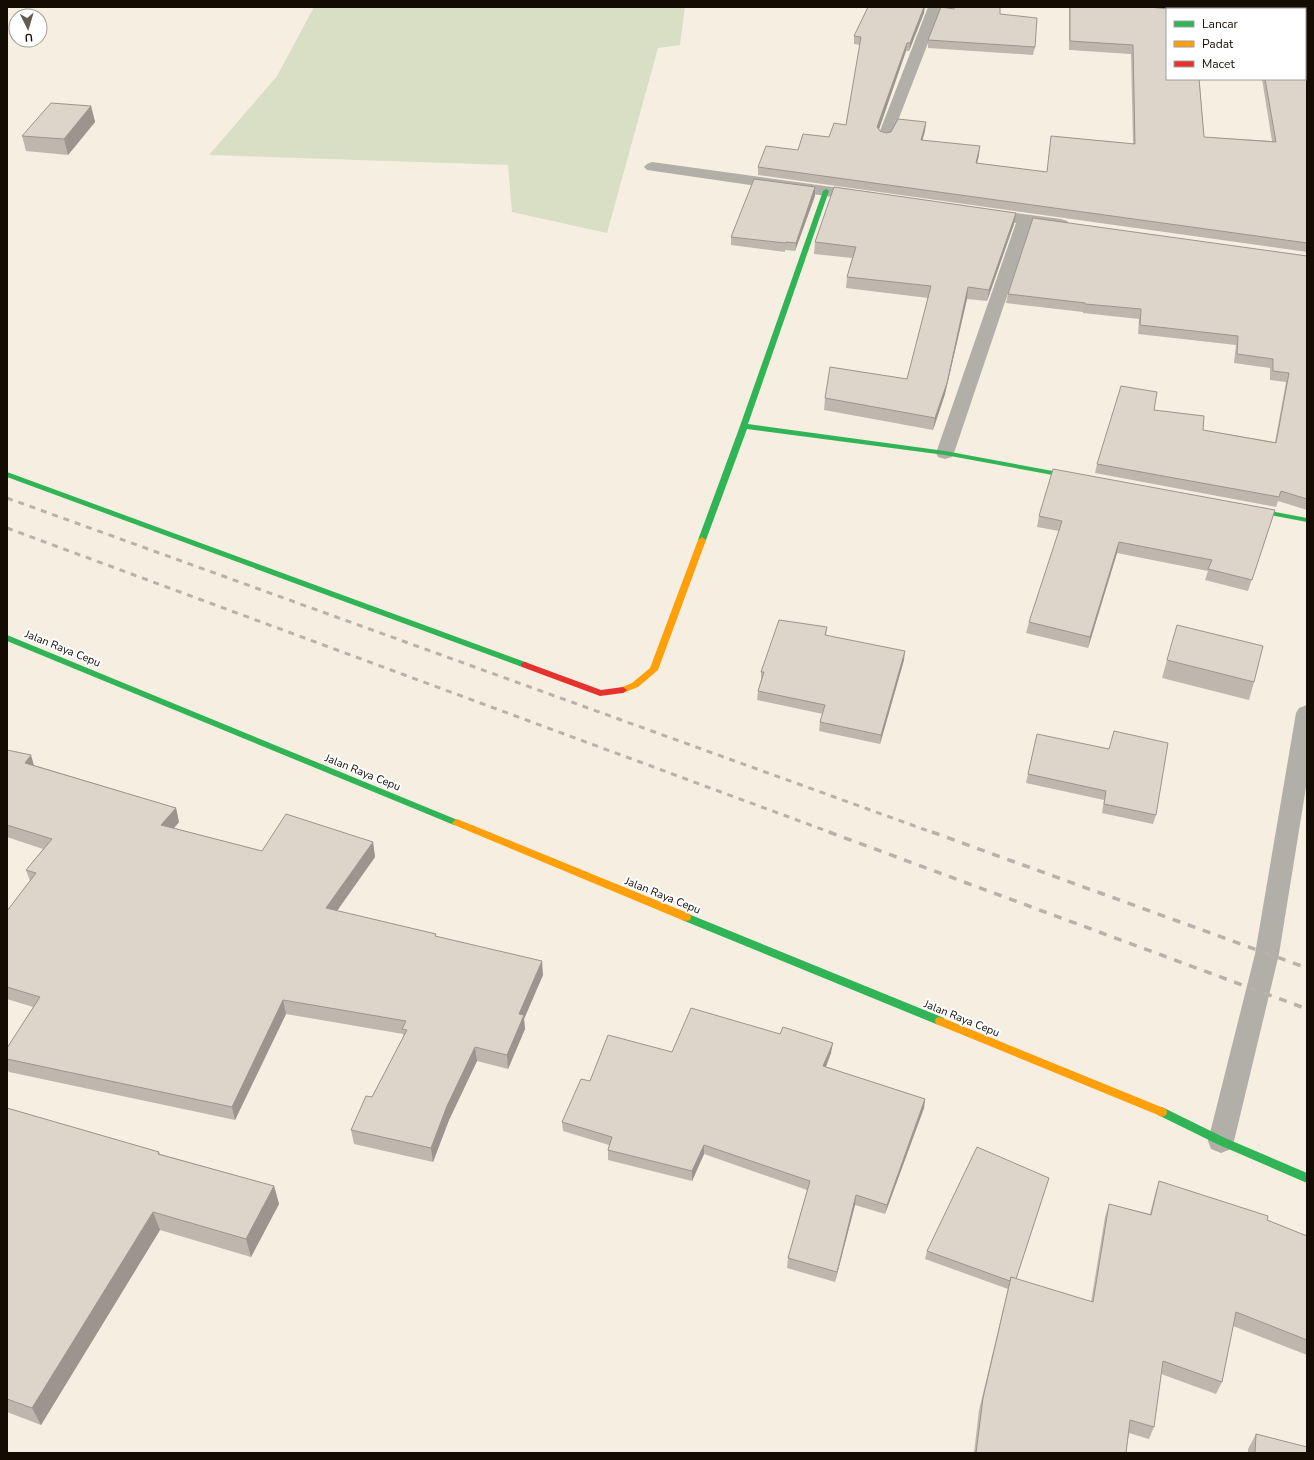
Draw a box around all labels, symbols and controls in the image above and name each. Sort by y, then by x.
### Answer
north arrow [8,8,48,48]
legend [1166,8,1306,80]
text: Lancar [1202,16,1239,32]
text: U [24,30,34,45]
text: Padat [1202,36,1234,52]
text: Macet [1202,56,1235,72]
street label: Jalan Raya Cepu [22,626,103,670]
street label: Jalan Raya Cepu [322,750,403,794]
street label: Jalan Raya Cepu [622,873,703,917]
street label: Jalan Raya Cepu [921,996,1002,1040]

